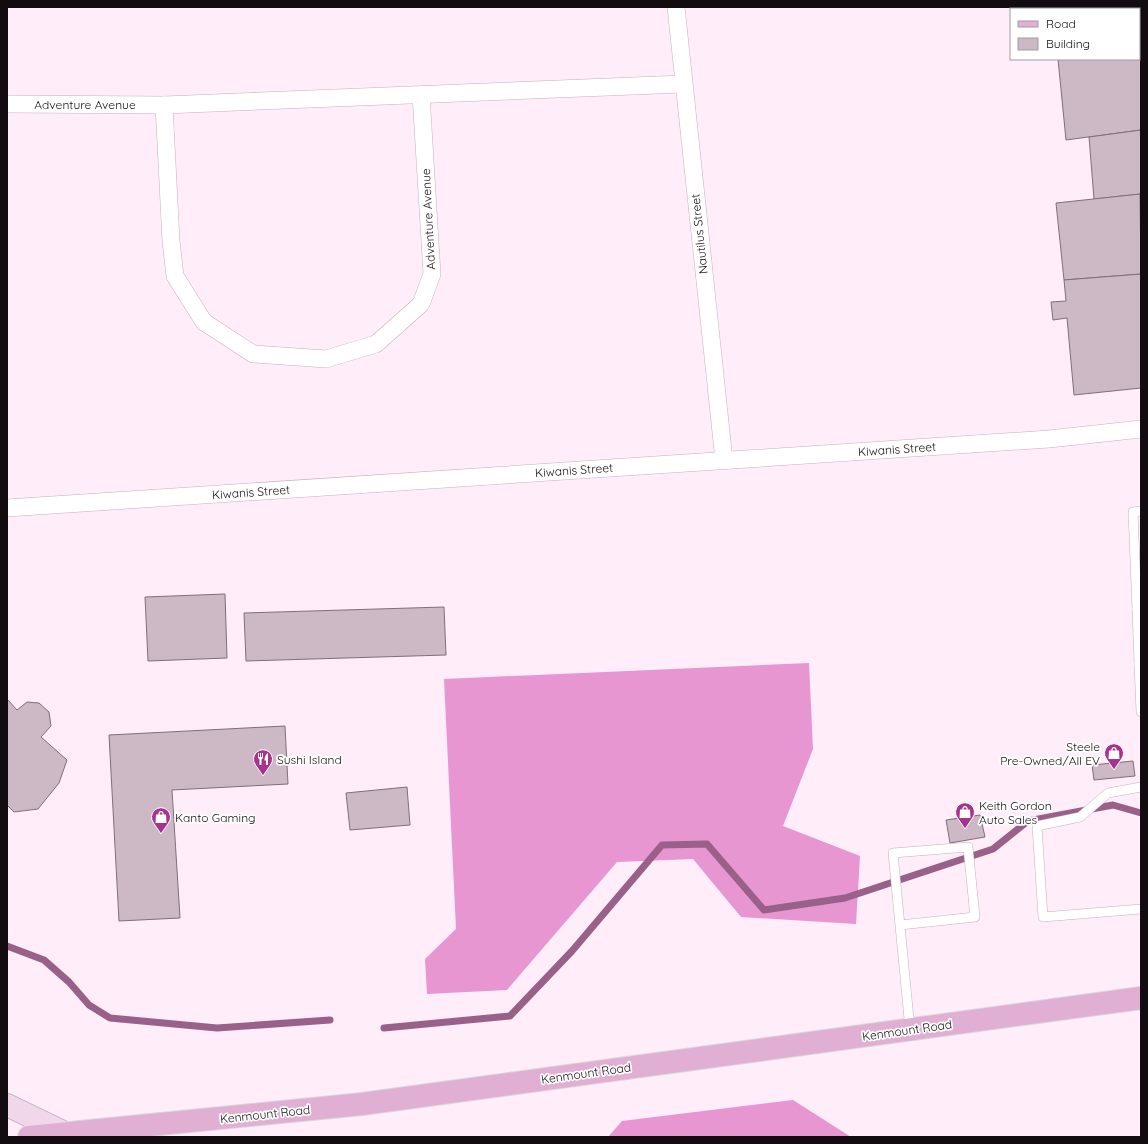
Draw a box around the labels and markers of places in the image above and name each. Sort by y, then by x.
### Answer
place label: Steele Pre-Owned/All EV [1000,739,1100,768]
shop icon: Steele Pre-Owned/All EV [1103,742,1125,770]
restaurant icon: Sushi Island [252,748,274,776]
place label: Sushi Island [277,752,342,767]
place label: Keith Gordon Auto Sales [979,798,1052,827]
shop icon: Keith Gordon Auto Sales [954,801,976,829]
shop icon: Kanto Gaming [150,806,172,834]
place label: Kanto Gaming [175,810,256,825]

